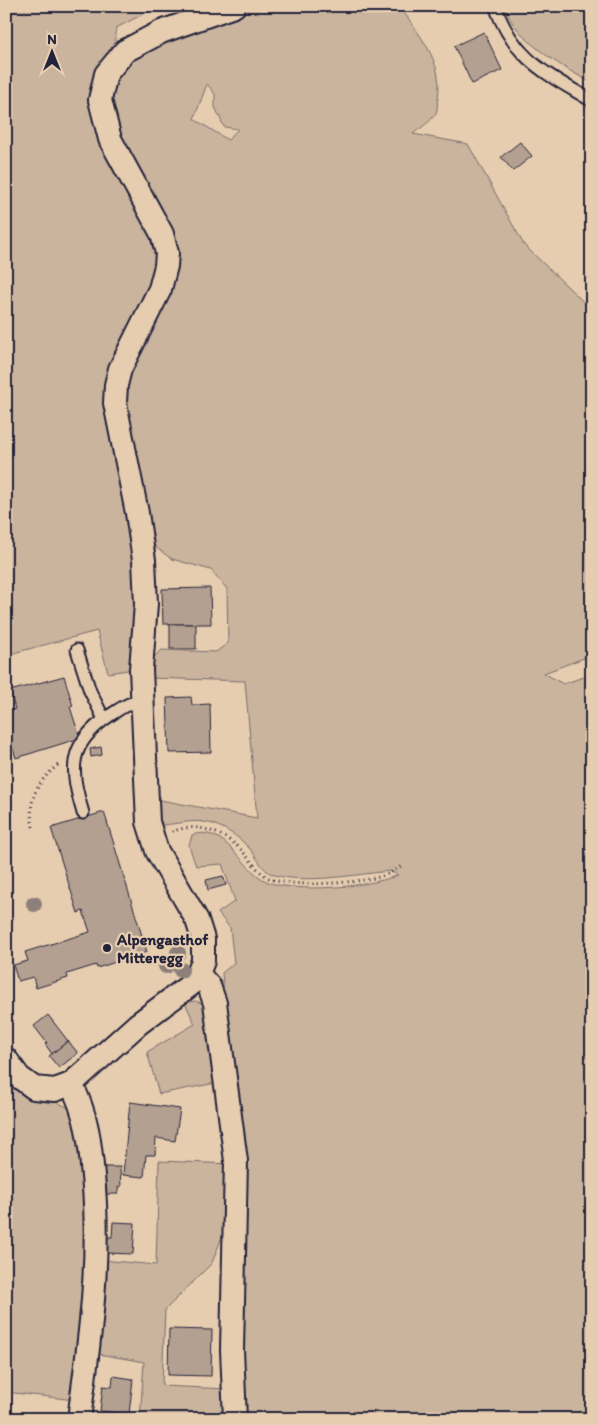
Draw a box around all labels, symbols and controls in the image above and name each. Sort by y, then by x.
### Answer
north arrow [28,28,78,78]
text: N [47,31,57,48]
place label: Alpengasthof Mitteregg [116,930,209,968]
marker: Alpengasthof Mitteregg [101,942,113,954]

